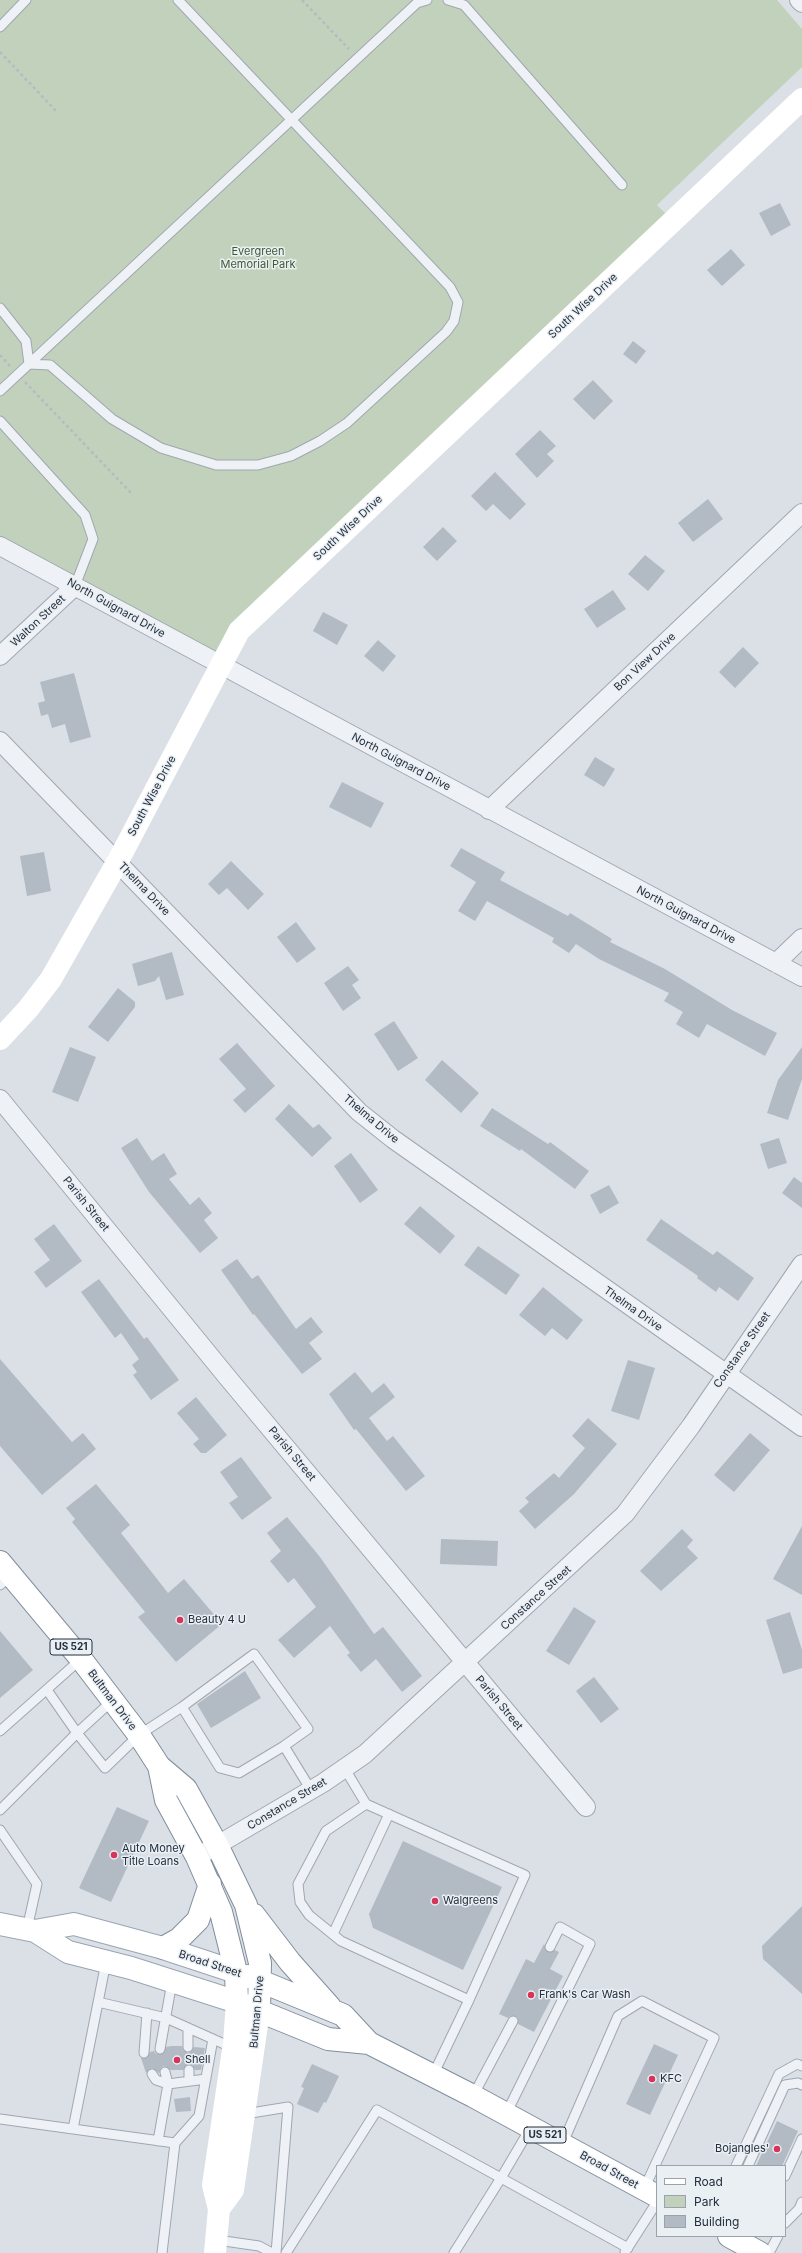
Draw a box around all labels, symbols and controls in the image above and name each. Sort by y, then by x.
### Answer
park label: Evergreen Memorial Park [220,245,296,271]
street label: South Wise Drive [546,271,620,341]
street label: South Wise Drive [311,493,385,563]
street label: North Guignard Drive [65,575,167,641]
street label: Walton Street [8,592,68,650]
street label: Bon View Drive [612,630,678,694]
street label: North Guignard Drive [349,730,453,794]
street label: South Wise Drive [125,753,179,839]
street label: Thelma Drive [115,860,173,918]
street label: North Guignard Drive [634,883,738,947]
street label: Thelma Drive [340,1092,402,1146]
street label: Parish Street [60,1174,112,1234]
street label: Thelma Drive [601,1284,665,1334]
street label: Constance Street [711,1309,773,1391]
street label: Parish Street [266,1424,318,1484]
street label: Constance Street [498,1563,574,1633]
place label: Beauty 4 U [188,1613,246,1627]
marker: Beauty 4 U [175,1615,185,1625]
road number: US 521 [50,1639,92,1655]
street label: Bultman Drive [85,1667,139,1733]
street label: Parish Street [473,1673,525,1733]
street label: Constance Street [245,1775,329,1833]
place label: Auto Money Title Loans [122,1842,185,1868]
marker: Auto Money Title Loans [109,1850,119,1860]
place label: Walgreens [443,1894,498,1908]
marker: Walgreens [430,1896,440,1906]
street label: Broad Street [177,1948,243,1980]
street label: Bultman Drive [247,1975,267,2049]
place label: Frank's Car Wash [539,1988,630,2002]
marker: Frank's Car Wash [526,1990,536,2000]
place label: Shell [185,2053,210,2067]
marker: Shell [172,2055,182,2065]
place label: KFC [660,2072,682,2086]
marker: KFC [647,2074,657,2084]
road number: US 521 [524,2127,566,2143]
place label: Bojangles' [715,2142,769,2156]
marker: Bojangles' [772,2144,782,2154]
street label: Broad Street [577,2148,641,2192]
legend [656,2165,786,2237]
text: Road [694,2174,723,2189]
text: Park [694,2194,720,2209]
text: Building [694,2214,739,2229]

